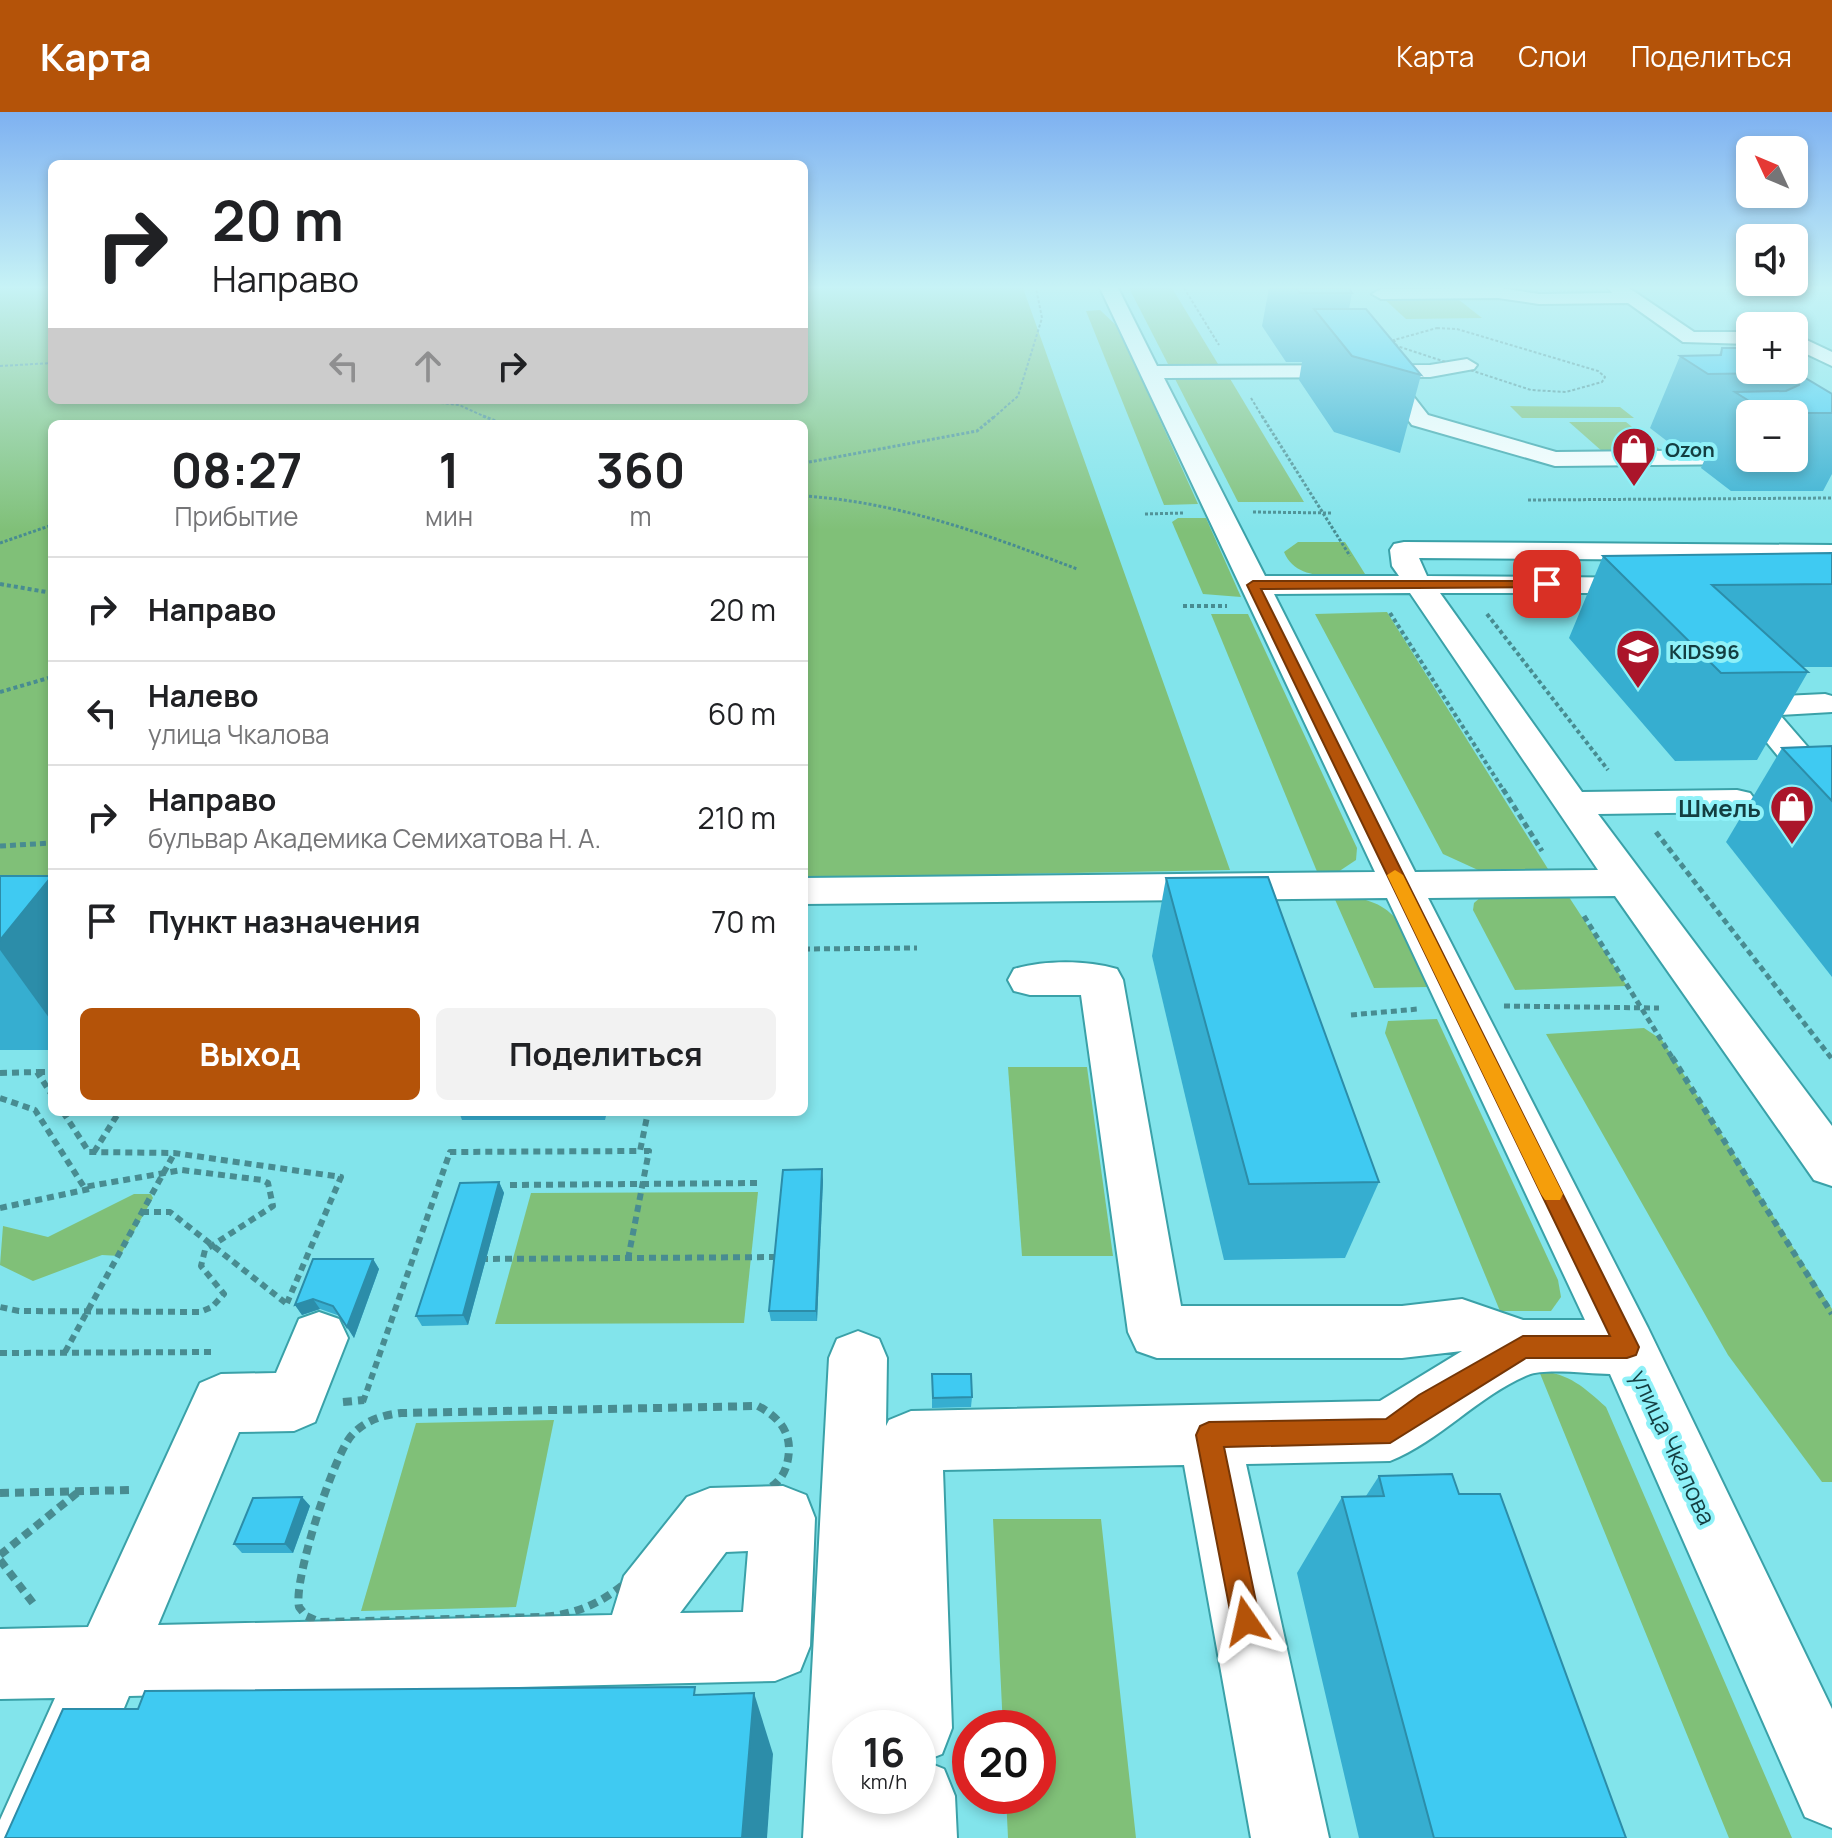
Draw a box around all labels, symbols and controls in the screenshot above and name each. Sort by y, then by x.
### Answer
text: Карта [40,30,152,82]
text: Карта [1396,37,1474,75]
text: Слои [1518,37,1587,75]
text: Поделиться [1631,37,1792,75]
north arrow [1736,136,1808,208]
map controls [1736,136,1808,472]
text: 20 m [212,181,344,258]
icon: right [80,192,184,296]
button: sound [1736,224,1808,296]
text: Направо [212,254,359,303]
button: + [1736,312,1808,384]
icon: left [322,344,366,388]
icon: ahead [406,344,450,388]
icon: right [490,344,534,388]
button: − [1736,400,1808,472]
shop icon: Ozon [1610,425,1658,488]
place label: Ozon [1665,436,1715,463]
text: 08:27 [171,437,302,502]
text: 1 [439,437,460,502]
text: 360 [596,437,685,502]
text: Прибытие [175,498,298,534]
text: мин [425,498,473,534]
text: m [630,498,652,534]
pin [1513,550,1581,618]
icon: arrive [1525,562,1569,606]
icon: right [80,587,124,631]
text: Направо [148,589,276,630]
text: 20 m [709,589,776,630]
school or university icon: KIDS96 [1614,627,1662,690]
place label: KIDS96 [1669,638,1740,665]
text: Налево [148,675,258,716]
icon: left [80,691,124,735]
text: 60 m [708,693,776,734]
text: улица Чкалова [148,716,330,752]
text: Направо [148,779,276,820]
shop icon: Шмель [1768,783,1816,846]
place label: Шмель [1678,791,1761,824]
icon: right [80,795,124,839]
text: 210 m [697,797,776,838]
text: бульвар Академика Семихатова Н. А. [148,820,601,856]
icon: arrive [80,899,124,943]
text: Пункт назначения [148,901,421,942]
text: 70 m [711,901,776,942]
button: Выход [80,1008,420,1100]
button: Поделиться [436,1008,776,1100]
street label: улица Чкалова [1624,1364,1724,1530]
position arrow [1204,1579,1288,1663]
speed limit sign: 20 [952,1710,1056,1814]
text: 16 [863,1724,905,1779]
text: km/h [861,1768,907,1795]

